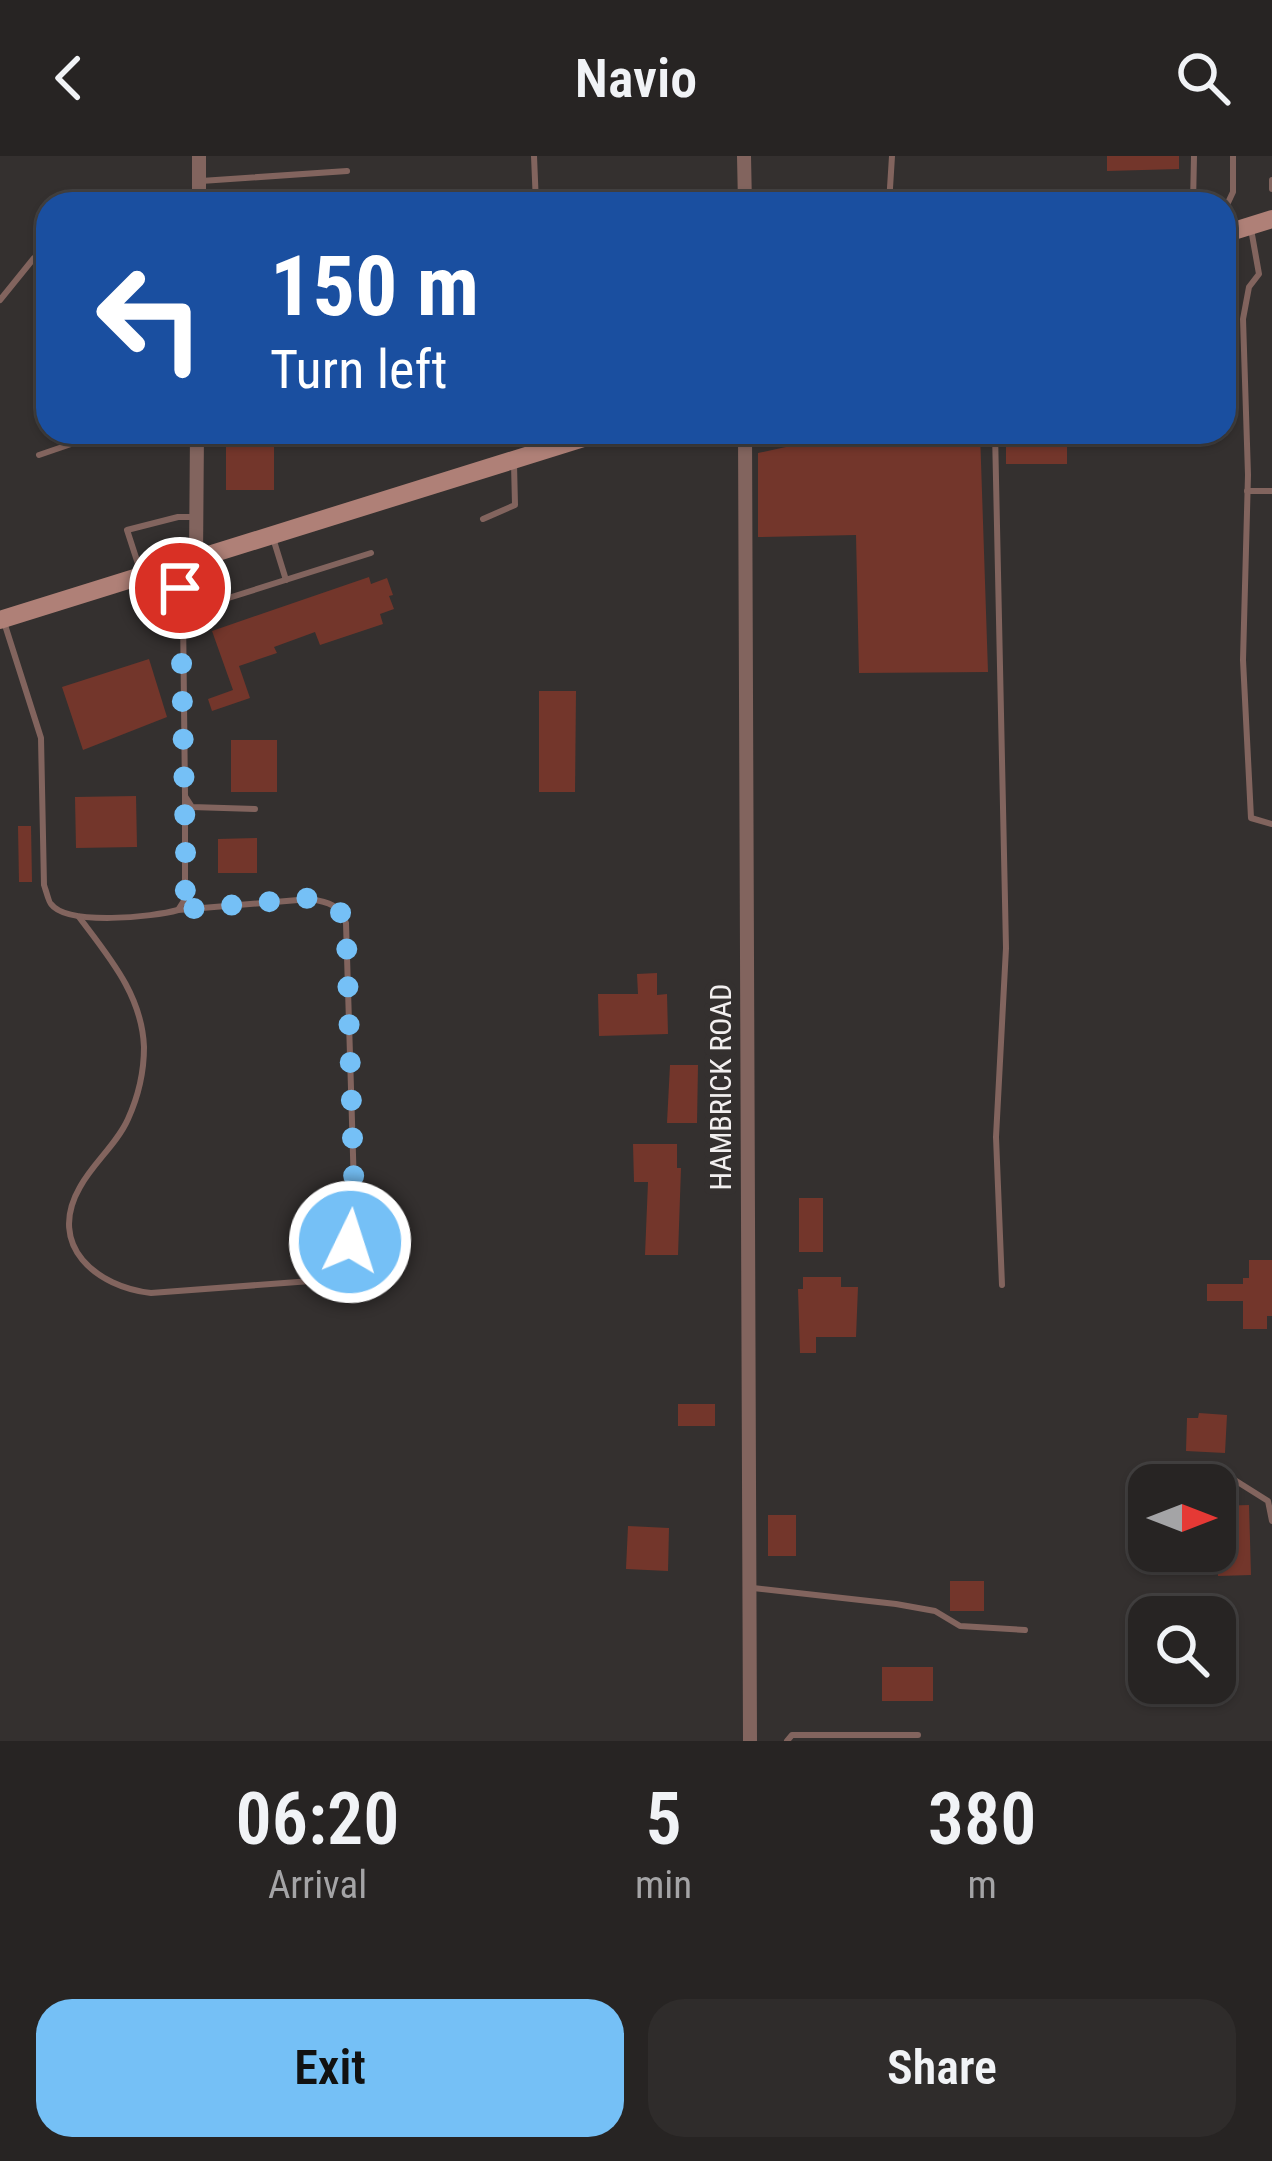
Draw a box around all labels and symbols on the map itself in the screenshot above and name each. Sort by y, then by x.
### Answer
pin [129,537,231,639]
street label: HAMBRICK ROAD [703,984,738,1190]
position arrow [287,1179,413,1305]
north arrow [1128,1464,1236,1572]

